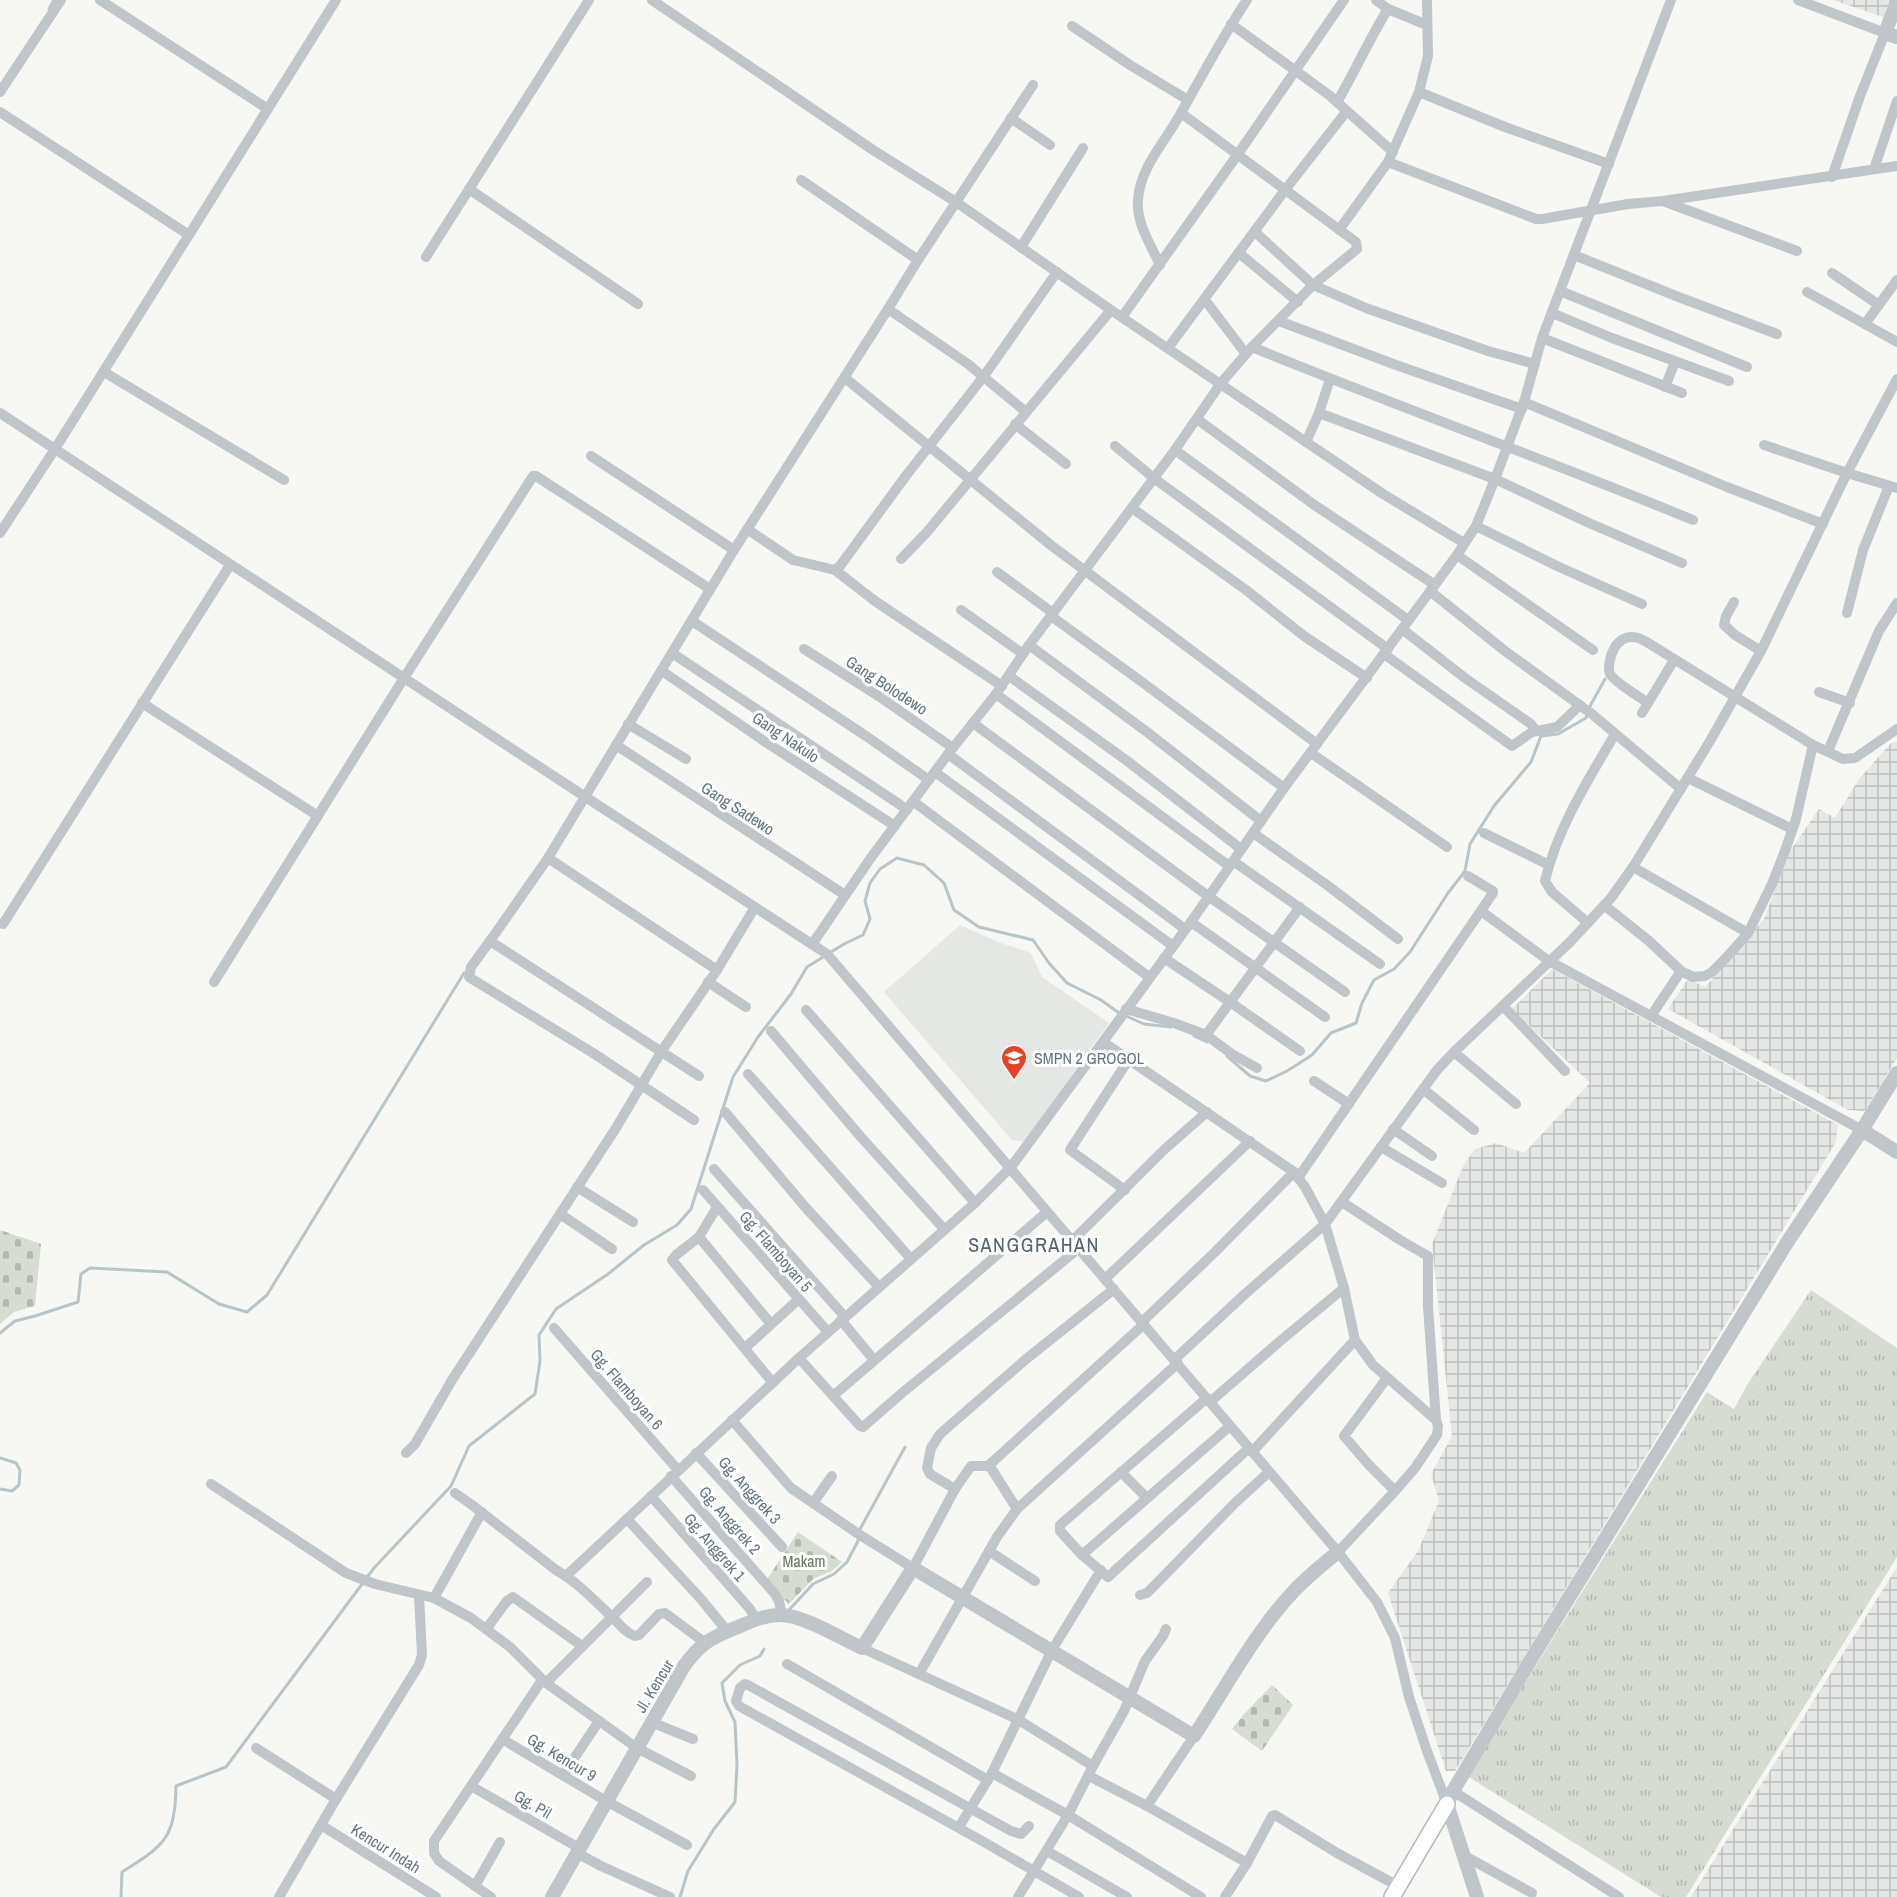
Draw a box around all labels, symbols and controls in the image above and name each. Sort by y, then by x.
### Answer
street label: Gang Bolodewo [842,650,932,720]
street label: Gang Nakulo [748,706,824,768]
street label: Gang Sadewo [697,776,779,840]
school or university icon: SMPN 2 GROGOL [999,1043,1029,1081]
place label: SMPN 2 GROGOL [1034,1047,1145,1069]
street label: Gg. Flamboyan 5 [735,1206,817,1296]
district label: SANGGRAHAN [968,1231,1100,1258]
street label: Gg. Flamboyan 6 [586,1344,668,1434]
street label: Gg. Anggrek 3 [714,1451,786,1529]
street label: Gg. Anggrek 2 [694,1481,766,1559]
street label: Gg. Anggrek 1 [679,1508,751,1586]
park label: Makam [782,1550,826,1572]
street label: Jl. Kencur [630,1655,679,1717]
street label: Gg. Kencur 9 [523,1728,601,1786]
street label: Gg. Pil [510,1784,556,1824]
street label: Kencur Indah [347,1818,425,1878]

